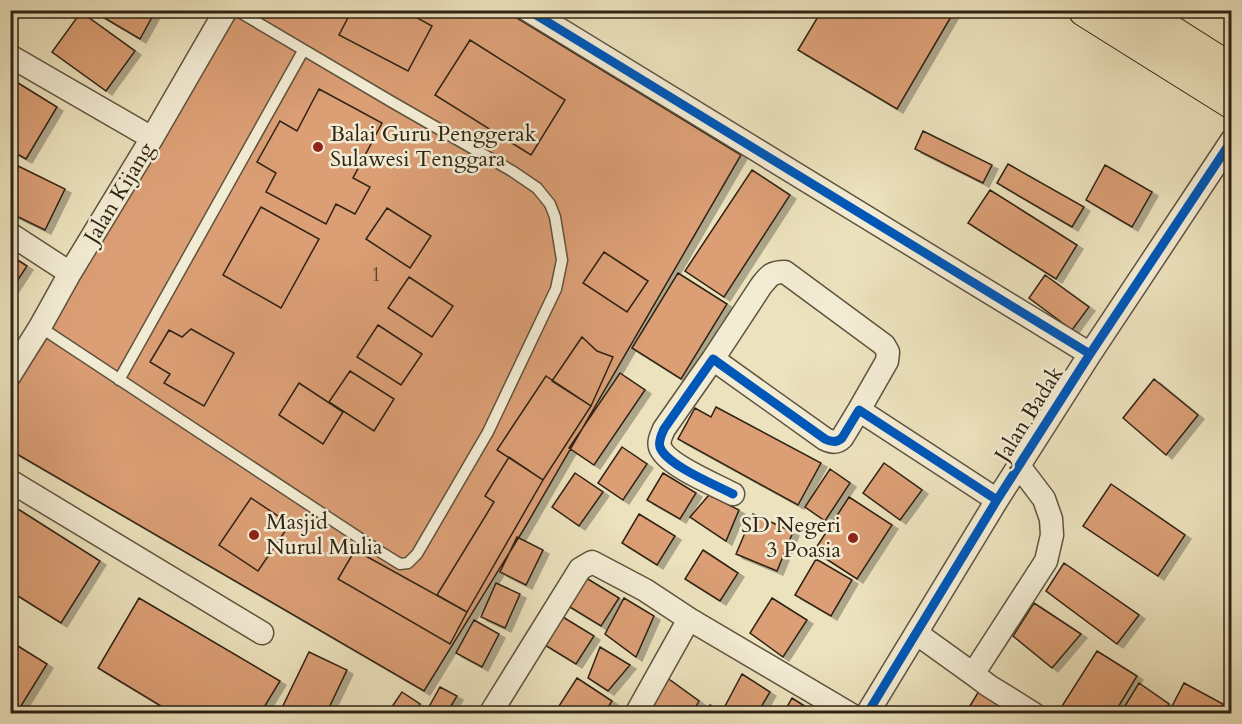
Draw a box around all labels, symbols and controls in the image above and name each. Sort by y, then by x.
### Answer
place label: Balai Guru Penggerak Sulawesi Tenggara [330,119,537,174]
street label: Jalan Kijang [75,136,161,252]
marker: Balai Guru Penggerak Sulawesi Tenggara [311,140,325,154]
house number: 1 [371,261,381,288]
street label: Jalan Badak [986,360,1070,470]
place label: Masjid Nurul Mulia [266,507,383,562]
place label: SD Negeri 3 Poasia [741,510,841,565]
marker: Masjid Nurul Mulia [247,528,261,542]
marker: SD Negeri 3 Poasia [846,531,860,545]

